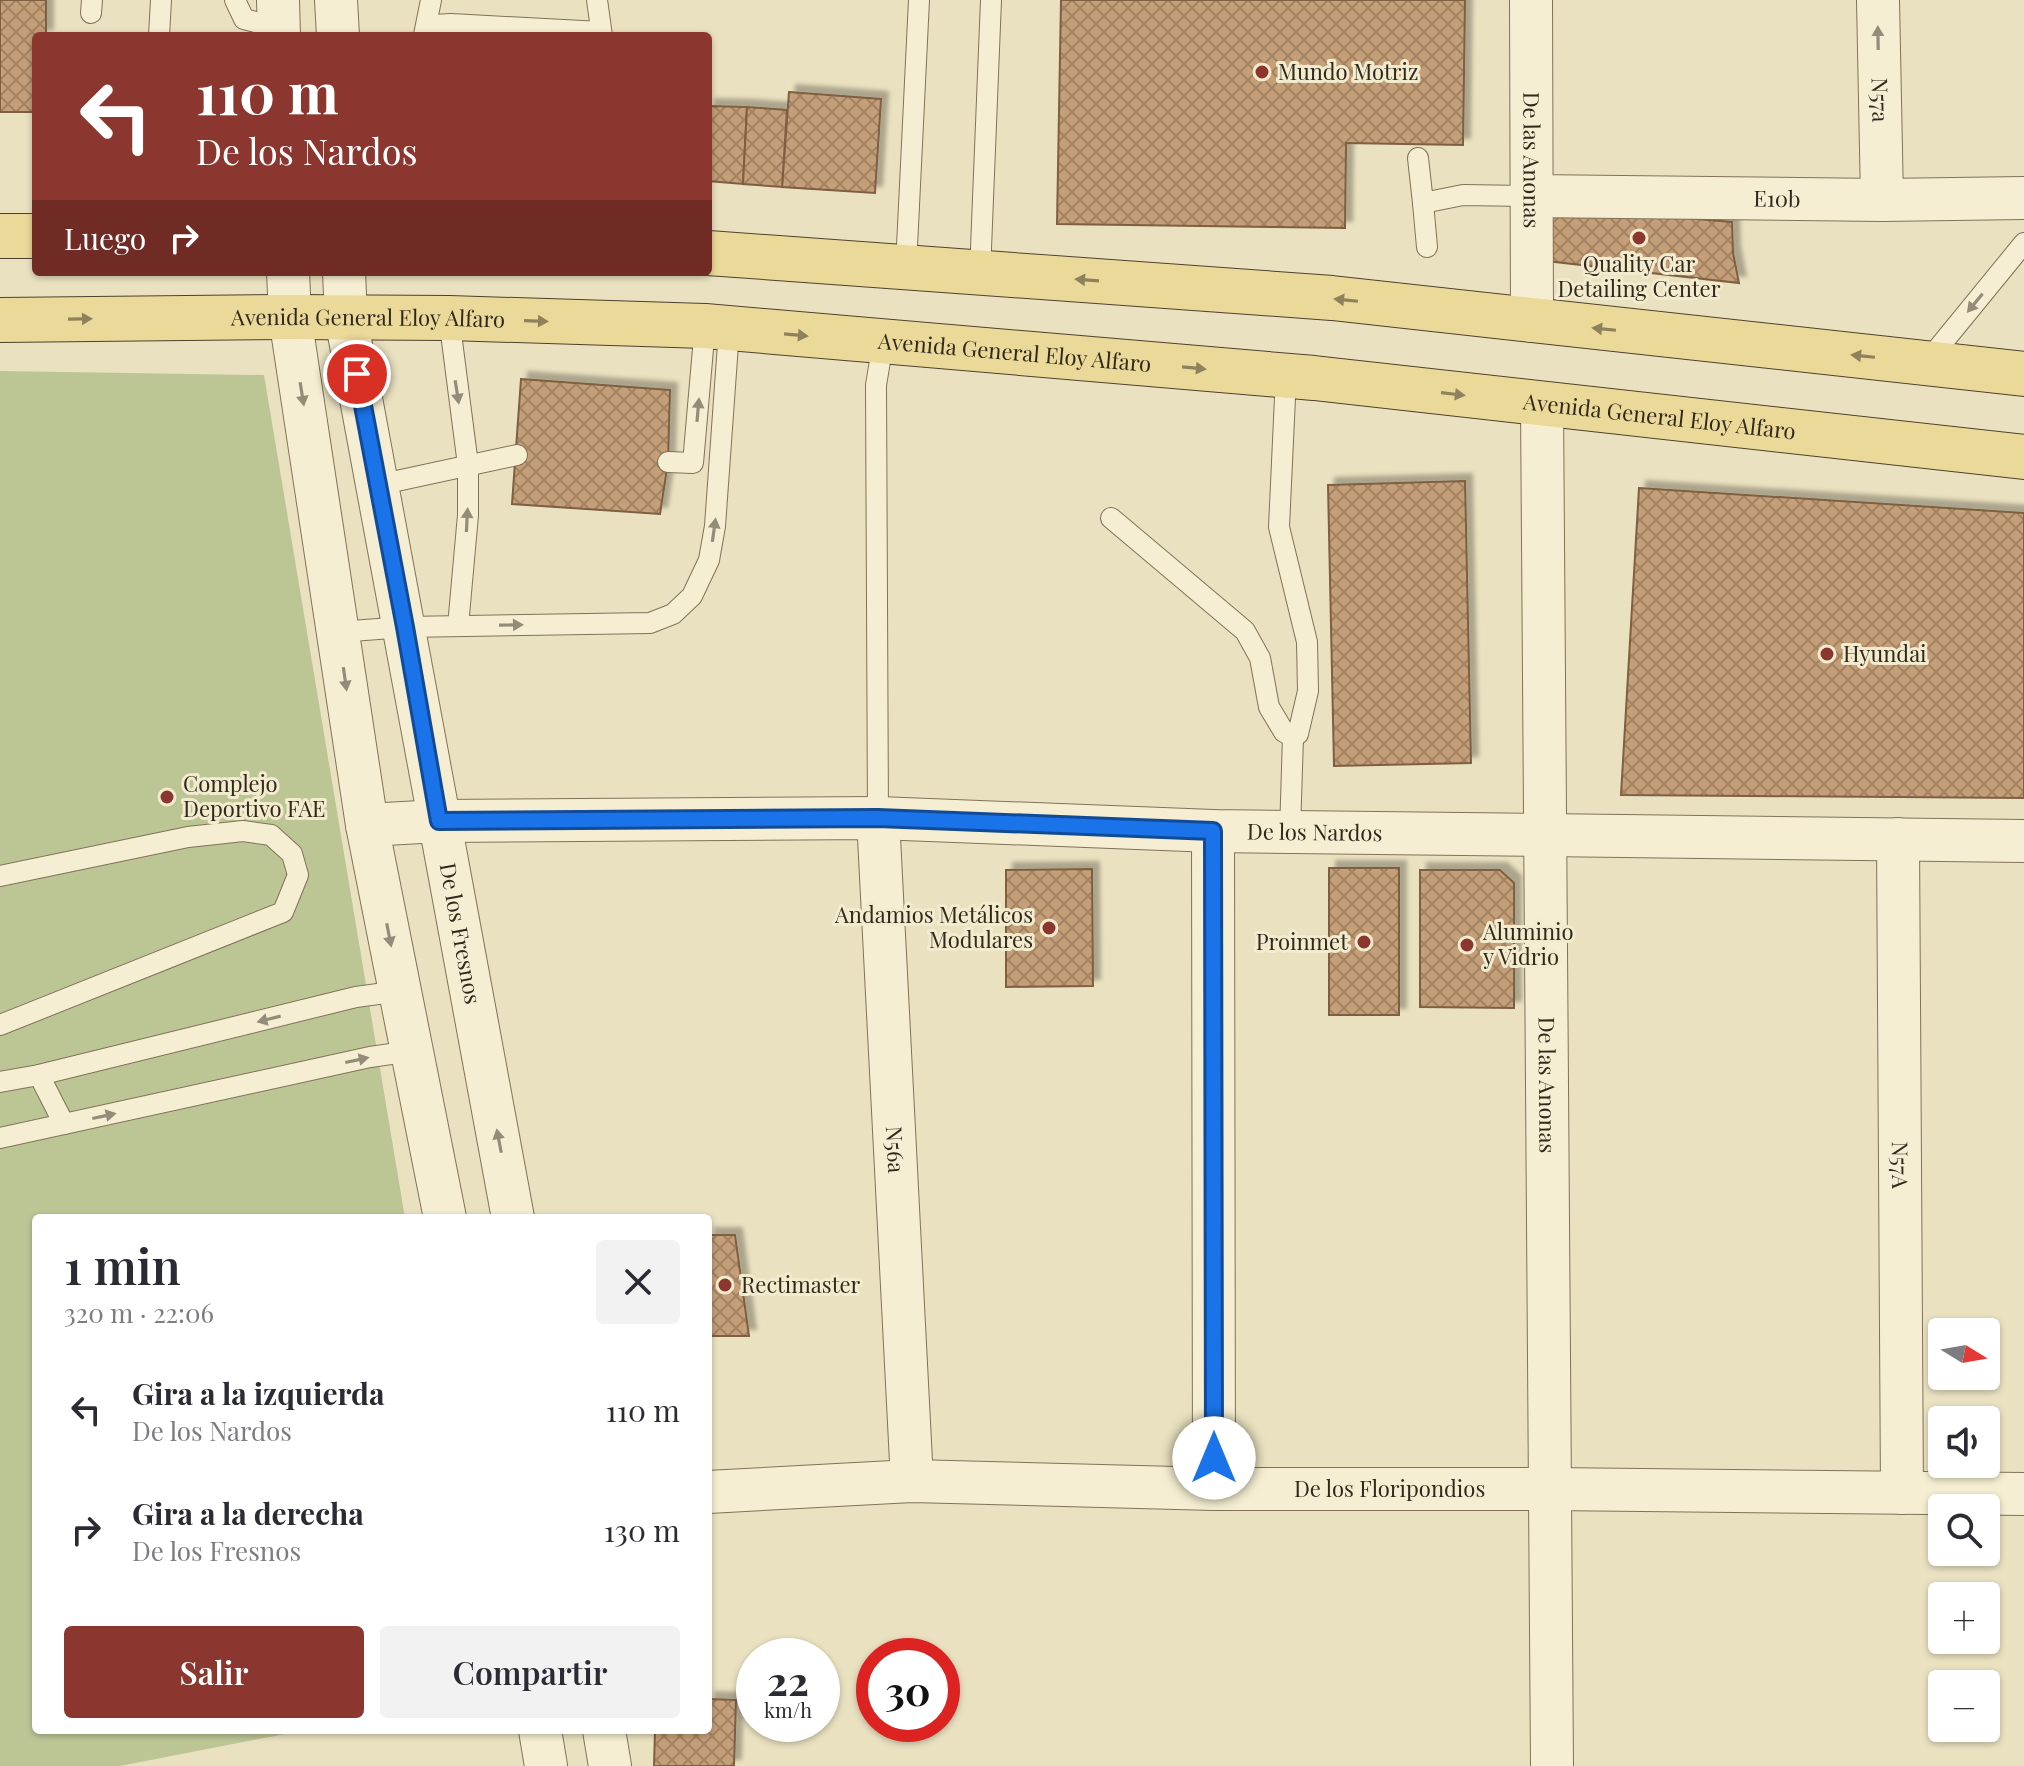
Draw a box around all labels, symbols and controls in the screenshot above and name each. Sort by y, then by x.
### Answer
one-way arrow [1872,25,1885,50]
text: 110 m [196,54,339,129]
place label: Mundo Motriz [1278,56,1418,86]
marker: Mundo Motriz [1253,63,1271,81]
icon: left [64,64,168,168]
street label: N57a [1866,77,1896,123]
street label: De las Anonas [1517,92,1548,228]
text: De los Nardos [196,126,417,174]
street label: E10b [1753,183,1801,213]
icon: right [162,216,206,260]
text: Luego [64,218,146,258]
marker: Quality Car Detailing Center [1630,229,1648,247]
place label: Quality Car Detailing Center [1557,248,1721,303]
one-way arrow [1074,273,1099,286]
one-way arrow [1333,293,1358,306]
one-way arrow [1967,293,1984,313]
street label: Avenida General Eloy Alfaro [230,301,505,334]
one-way arrow [68,313,93,326]
one-way arrow [524,314,549,327]
one-way arrow [1591,322,1616,335]
street label: Avenida General Eloy Alfaro [876,325,1153,378]
one-way arrow [784,329,809,342]
pin [323,340,391,408]
one-way arrow [1850,350,1875,363]
icon: arrive [335,352,379,396]
one-way arrow [1182,362,1207,375]
one-way arrow [451,380,464,405]
one-way arrow [296,382,309,407]
street label: Avenida General Eloy Alfaro [1521,385,1797,446]
one-way arrow [1441,388,1466,401]
one-way arrow [692,397,705,422]
one-way arrow [461,507,474,532]
one-way arrow [708,517,721,542]
one-way arrow [499,619,524,631]
place label: Hyundai [1843,638,1927,668]
marker: Hyundai [1818,645,1836,663]
one-way arrow [339,667,352,692]
place label: Complejo Deportivo FAE [183,768,325,823]
marker: Complejo Deportivo FAE [158,788,176,806]
street label: De los Nardos [1247,815,1383,847]
street label: De los Fresnos [434,860,489,1006]
place label: Andamios Metálicos Modulares [834,899,1033,954]
place label: Aluminio y Vidrio [1482,916,1574,971]
marker: Andamios Metálicos Modulares [1040,919,1058,937]
one-way arrow [383,923,395,948]
place label: Proinmet [1256,926,1349,956]
marker: Proinmet [1355,933,1373,951]
marker: Aluminio y Vidrio [1458,936,1476,954]
one-way arrow [256,1013,281,1025]
street label: De las Anonas [1532,1016,1563,1153]
one-way arrow [345,1053,370,1066]
one-way arrow [91,1109,116,1122]
street label: N56a [880,1125,912,1174]
one-way arrow [492,1129,504,1154]
street label: N57A [1886,1141,1916,1189]
text: 1 min [64,1233,181,1297]
button: close [596,1240,680,1324]
place label: Rectimaster [741,1269,861,1299]
marker: Rectimaster [716,1276,734,1294]
text: 320 m · 22:06 [64,1295,214,1330]
north arrow [1928,1318,2000,1390]
map controls [1928,1318,2000,1742]
text: Gira a la izquierda [132,1373,385,1413]
icon: left [64,1388,108,1432]
text: 110 m [606,1390,680,1430]
button: sound [1928,1406,2000,1478]
text: De los Nardos [132,1413,292,1448]
position arrow [1172,1416,1256,1500]
street label: De los Floripondios [1294,1473,1485,1503]
text: Gira a la derecha [132,1493,364,1533]
button: search [1928,1494,2000,1566]
icon: right [64,1508,108,1552]
text: 130 m [604,1510,680,1550]
text: De los Fresnos [132,1533,301,1568]
button: + [1928,1582,2000,1654]
button: Salir [64,1626,364,1718]
button: Compartir [380,1626,680,1718]
speed limit sign: 30 [856,1638,960,1742]
text: 22 [767,1653,809,1706]
button: − [1928,1670,2000,1742]
text: km/h [764,1696,812,1723]

